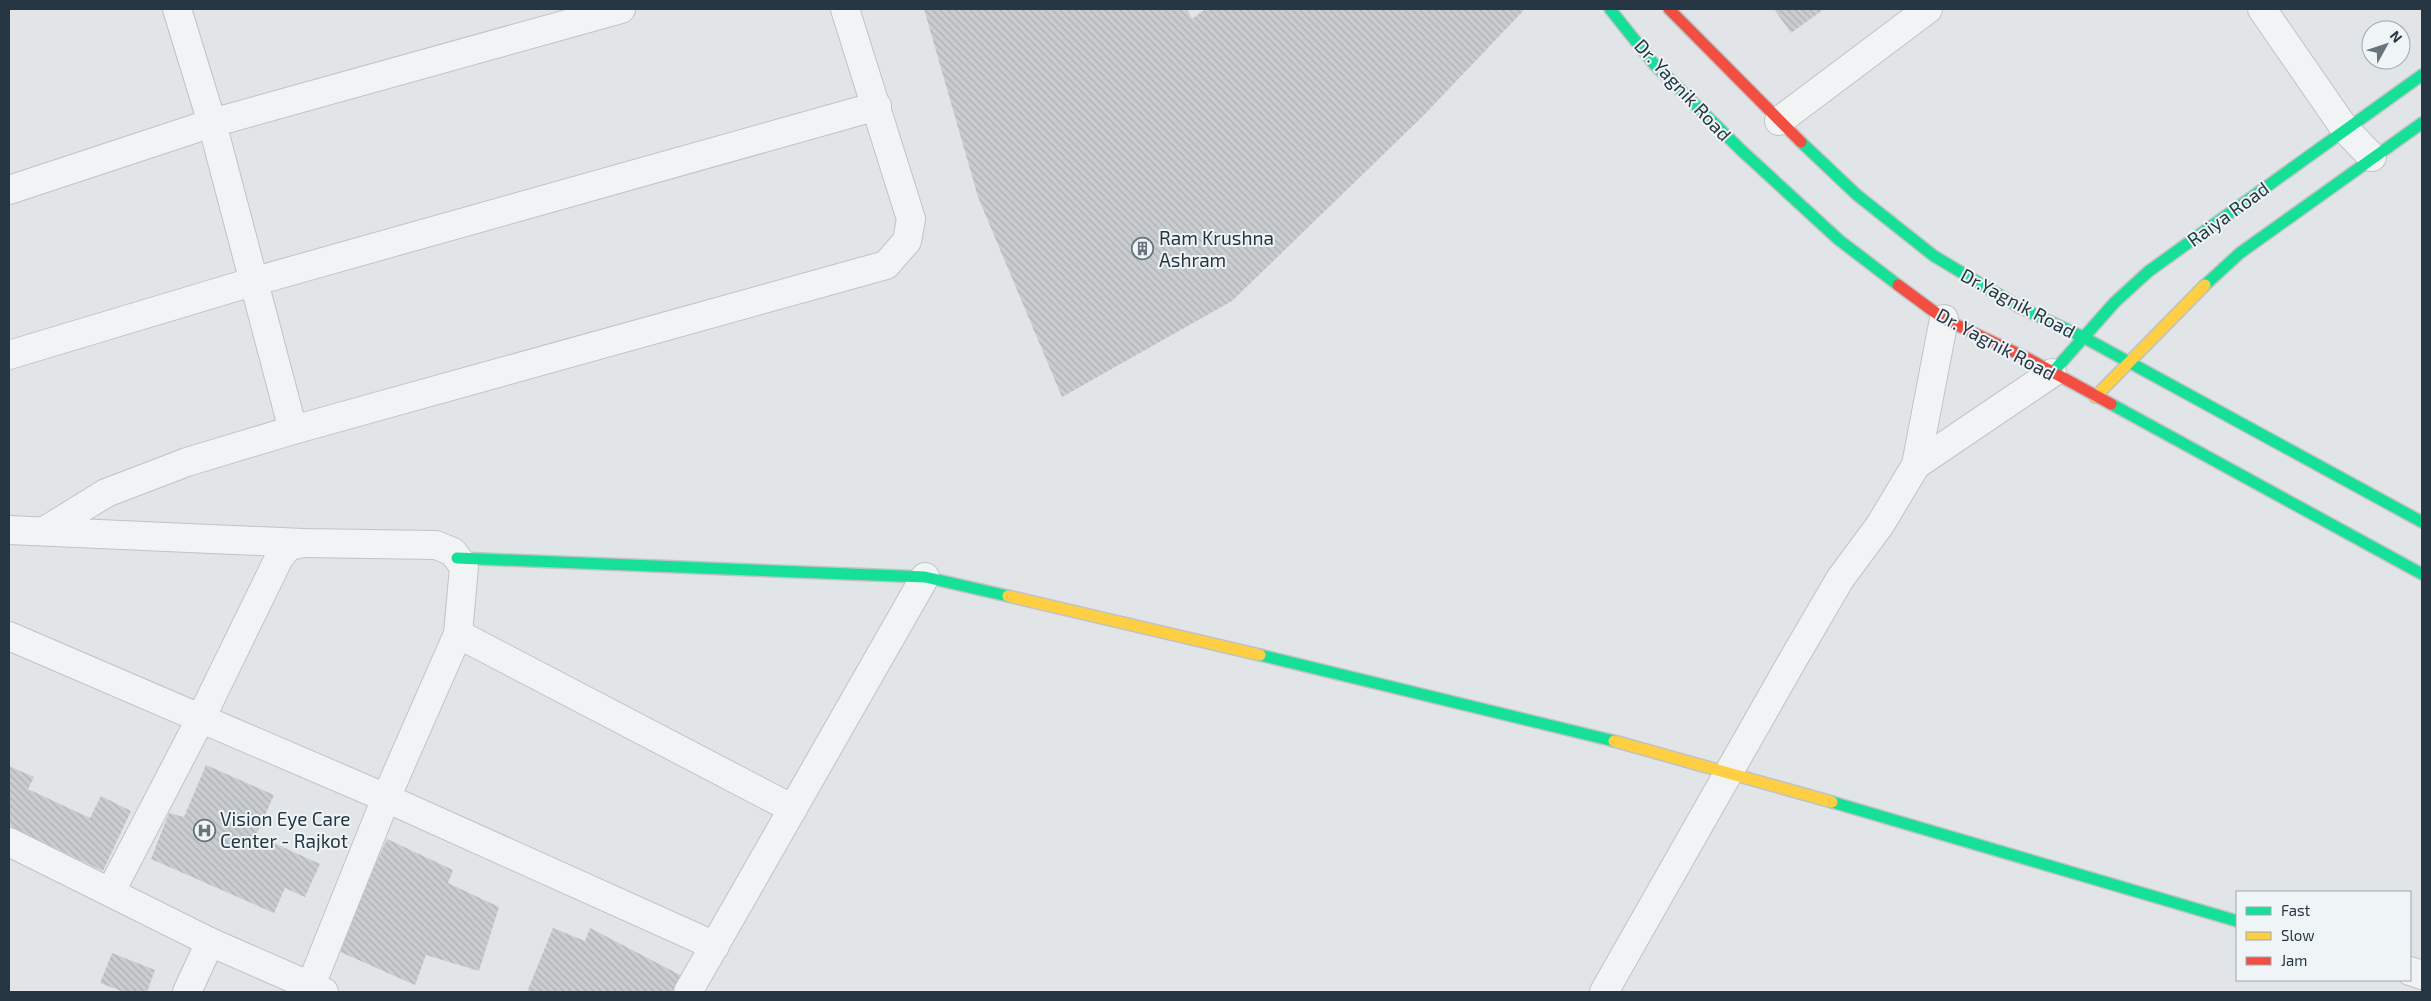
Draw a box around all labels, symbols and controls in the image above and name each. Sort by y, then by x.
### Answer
north arrow [2361,20,2411,70]
text: N [2387,27,2406,46]
street label: Dr. Yagnik Road [1630,34,1737,146]
street label: Raiya Road [2182,176,2273,251]
place label: Ram Krushna Ashram [1159,226,1274,271]
building icon: Ram Krushna Ashram [1131,237,1155,261]
street label: Dr.Yagnik Road [1957,263,2079,342]
street label: Dr. Yagnik Road [1933,303,2060,385]
place label: Vision Eye Care Center - Rajkot [220,807,351,852]
hospital icon: Vision Eye Care Center - Rajkot [192,818,216,842]
legend [2236,891,2411,981]
text: Fast [2281,901,2311,919]
text: Slow [2281,926,2315,944]
text: Jam [2281,951,2307,969]

